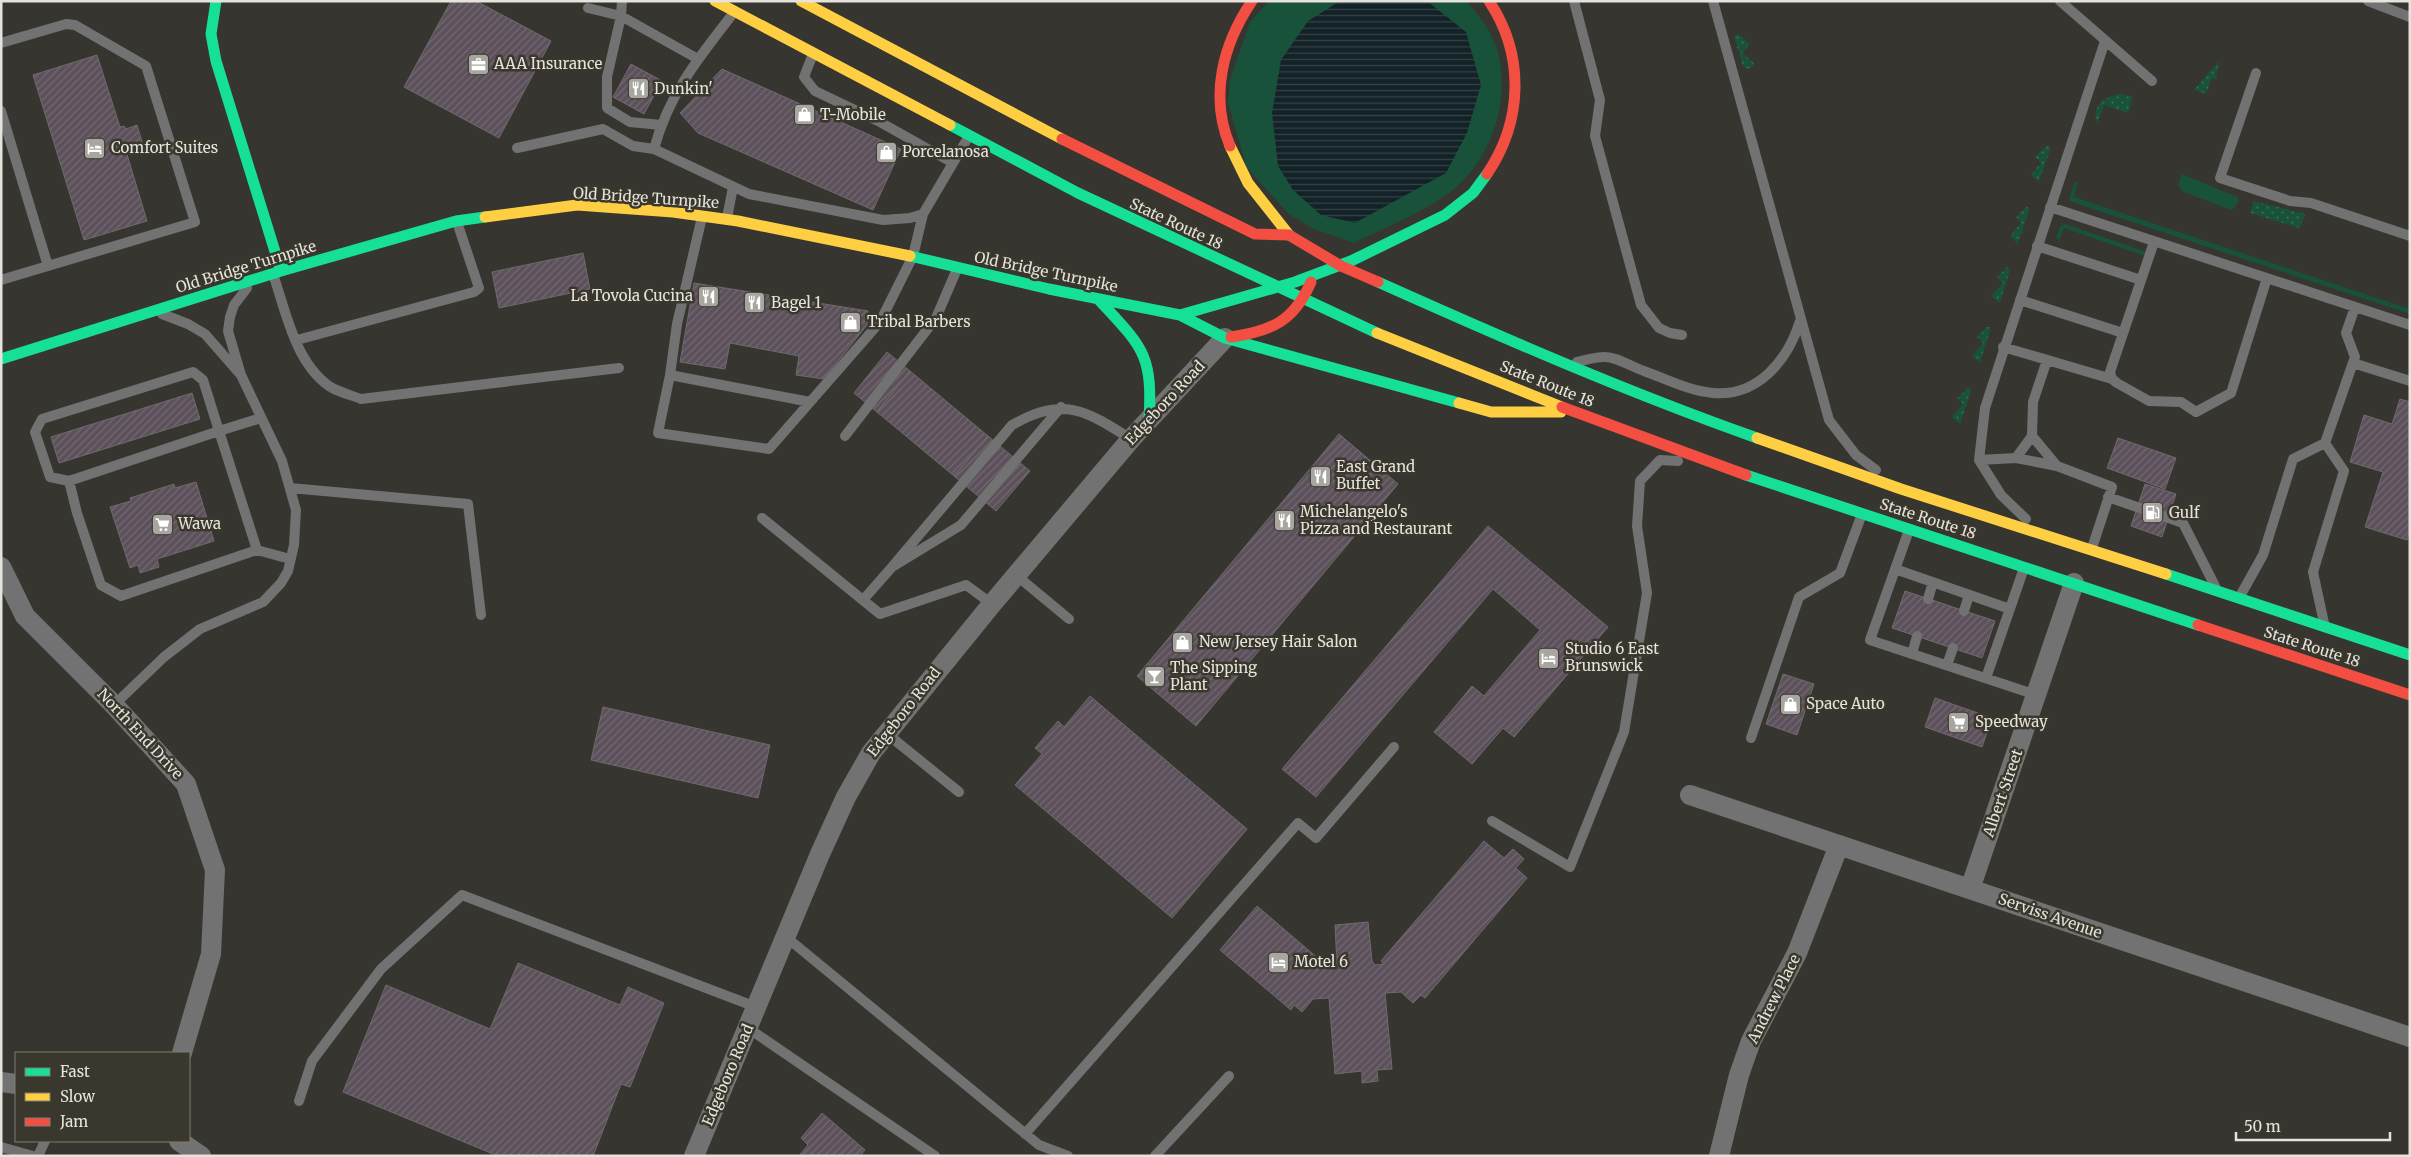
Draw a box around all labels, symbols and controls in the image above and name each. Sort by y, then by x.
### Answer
office icon: AAA Insurance [466,52,490,76]
place label: AAA Insurance [493,54,603,73]
restaurant icon: Dunkin' [626,77,650,101]
place label: Dunkin' [654,79,713,98]
shop icon: T-Mobile [792,103,816,127]
place label: T-Mobile [820,105,886,124]
hotel icon: Comfort Suites [83,136,107,160]
place label: Comfort Suites [111,138,218,157]
shop icon: Porcelanosa [874,140,898,164]
place label: Porcelanosa [902,142,989,161]
street label: Old Bridge Turnpike [573,183,720,212]
street label: State Route 18 [1127,194,1226,253]
street label: Old Bridge Turnpike [173,236,319,297]
street label: Old Bridge Turnpike [973,247,1120,296]
restaurant icon: La Tovola Cucina [697,284,721,308]
place label: La Tovola Cucina [570,286,693,305]
restaurant icon: Bagel 1 [743,291,767,315]
place label: Bagel 1 [771,293,821,312]
shop icon: Tribal Barbers [839,310,863,334]
place label: Tribal Barbers [867,312,971,331]
street label: State Route 18 [1497,356,1597,411]
street label: Edgeboro Road [1121,357,1209,449]
place label: East Grand Buffet [1336,457,1415,493]
restaurant icon: East Grand Buffet [1308,464,1332,488]
street label: State Route 18 [1878,494,1979,543]
fuel station icon: Gulf [2141,501,2165,525]
place label: Michelangelo's Pizza and Restaurant [1300,502,1452,538]
place label: Gulf [2169,503,2201,522]
restaurant icon: Michelangelo's Pizza and Restaurant [1272,509,1296,533]
supermarket icon: Wawa [150,512,174,536]
place label: Wawa [177,514,221,533]
street label: State Route 18 [2262,622,2363,671]
shop icon: New Jersey Hair Salon [1171,630,1195,654]
place label: New Jersey Hair Salon [1199,632,1358,651]
place label: Studio 6 East Brunswick [1565,639,1659,675]
hotel icon: Studio 6 East Brunswick [1537,646,1561,670]
place label: The Sipping Plant [1170,658,1257,694]
street label: Edgeboro Road [863,663,944,760]
bar icon: The Sipping Plant [1142,665,1166,689]
street label: North End Drive [93,684,187,783]
shop icon: Space Auto [1778,692,1802,716]
place label: Space Auto [1806,694,1885,713]
supermarket icon: Speedway [1947,710,1971,734]
place label: Speedway [1975,712,2048,731]
street label: Albert Street [1978,746,2026,840]
street label: Serviss Avenue [1996,889,2105,942]
hotel icon: Motel 6 [1266,950,1290,974]
street label: Andrew Place [1742,951,1804,1047]
place label: Motel 6 [1294,952,1348,971]
street label: Edgeboro Road [698,1021,757,1128]
legend [15,1052,190,1142]
text: Fast [60,1062,90,1081]
text: Slow [60,1087,95,1106]
scale bar [2236,1110,2390,1142]
text: Jam [59,1112,88,1131]
text: 50 m [2244,1117,2281,1136]

